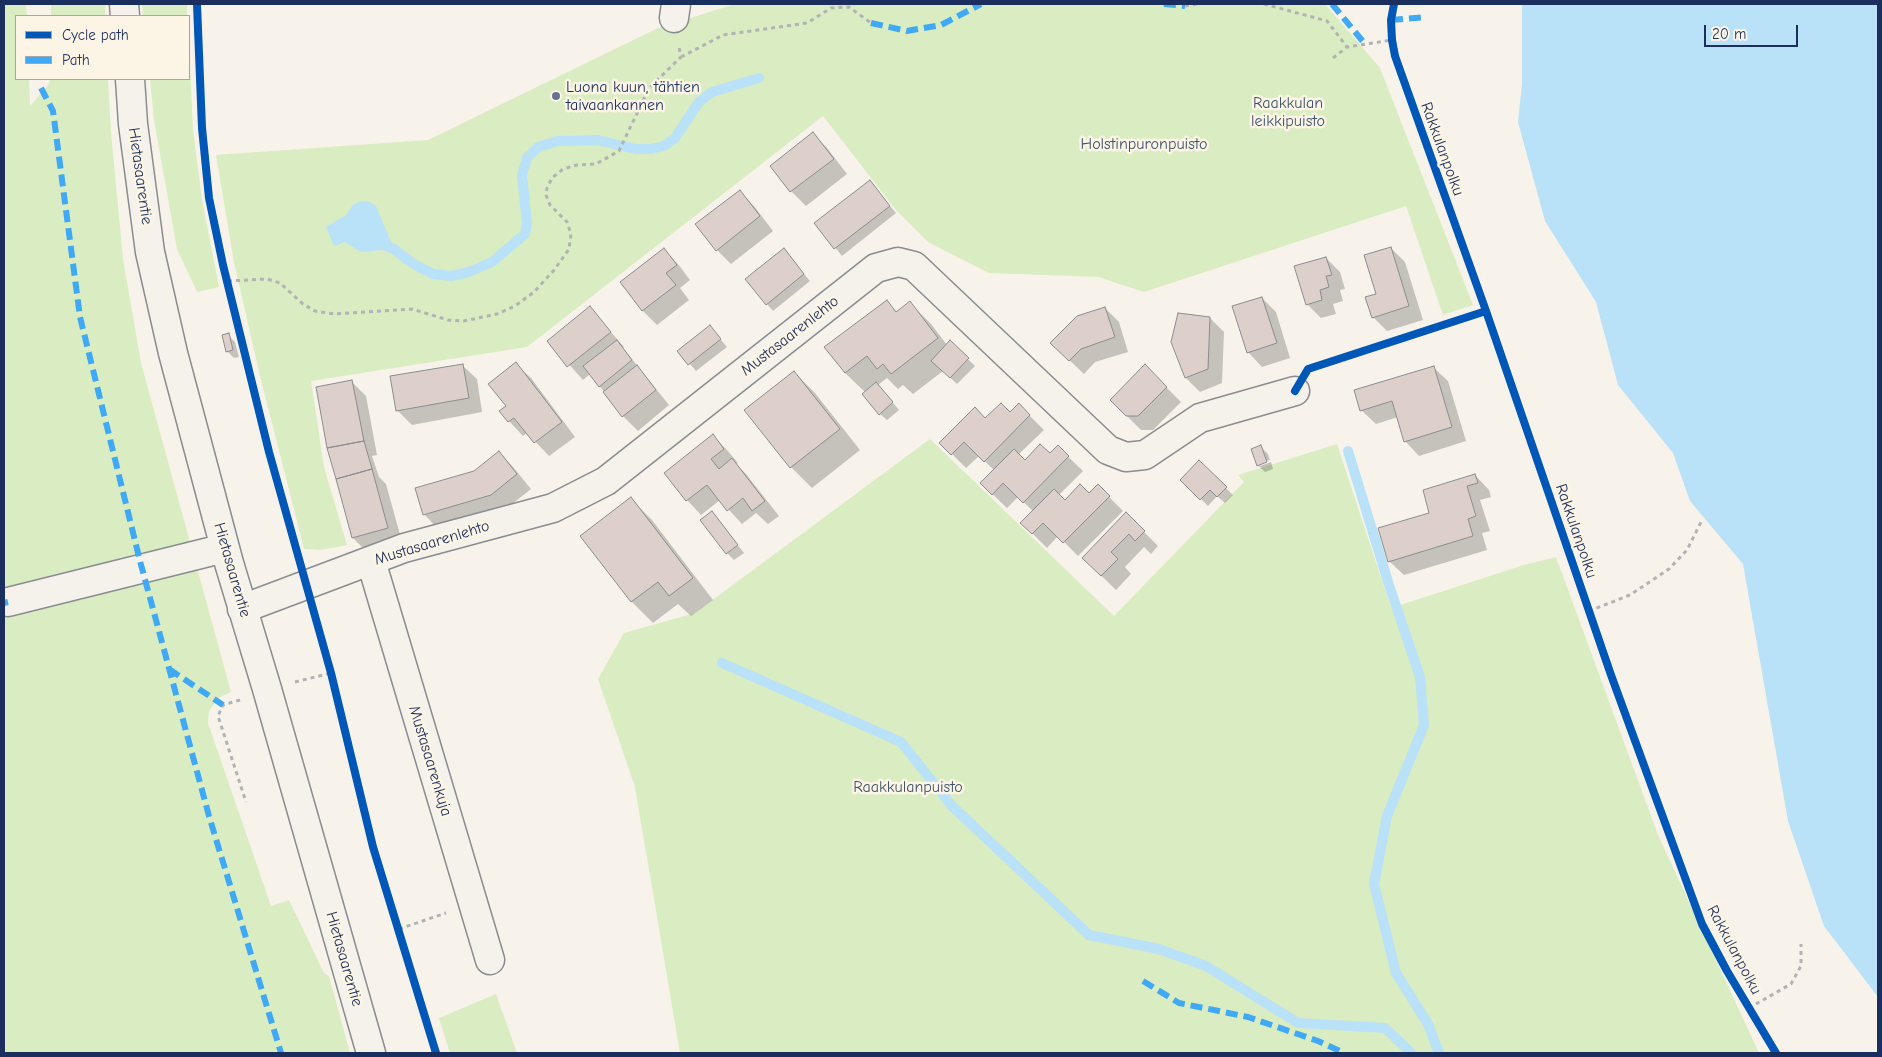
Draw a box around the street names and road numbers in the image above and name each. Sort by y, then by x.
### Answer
street label: Rakkulanpolku [1416,100,1468,198]
street label: Hietasaarentie [124,126,156,226]
street label: Mustasaarenlehto [737,292,843,380]
street label: Rakkulanpolku [1551,481,1601,581]
street label: Mustasaarenlehto [372,516,492,570]
street label: Hietasaarentie [209,520,255,620]
street label: Mustasaarenkuja [404,703,456,819]
street label: Rakkulanpolku [1702,902,1766,998]
street label: Hietasaarentie [321,909,367,1009]

